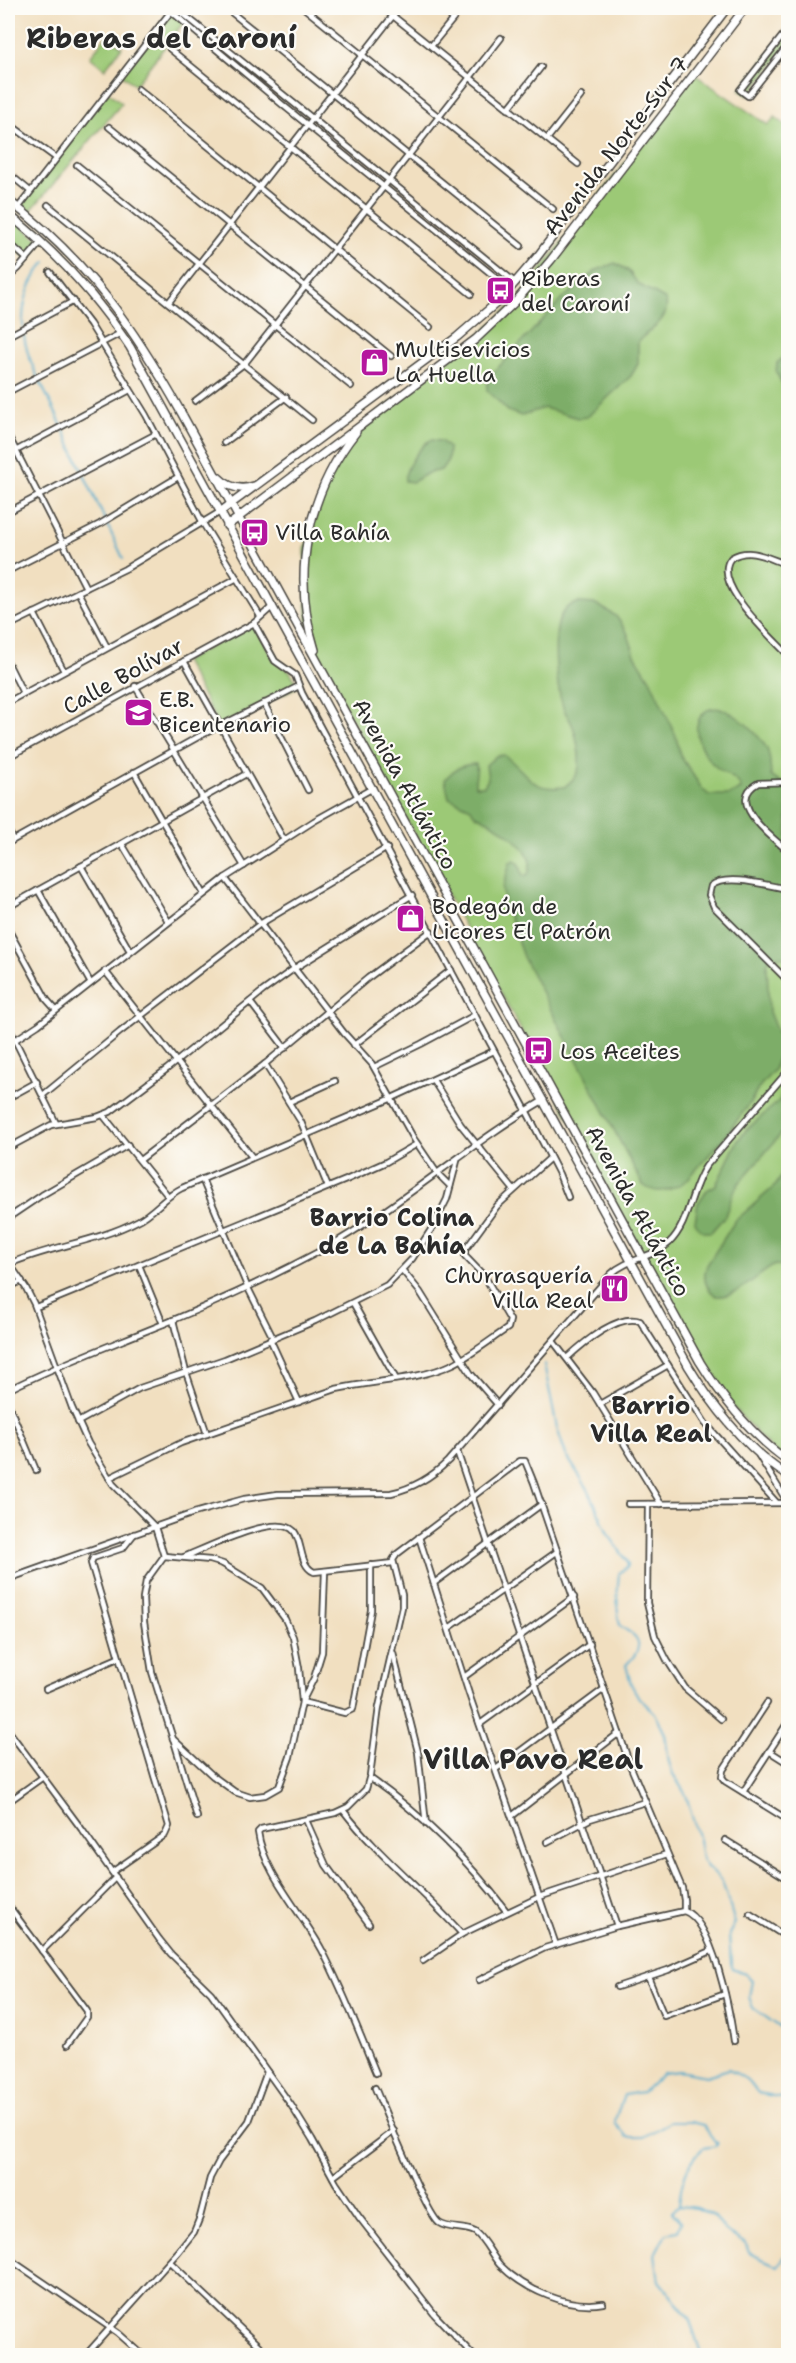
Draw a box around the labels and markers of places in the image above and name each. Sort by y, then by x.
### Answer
place label: Riberas del Caroní [521,264,630,318]
bus stop icon: Riberas del Caroní [484,275,516,307]
place label: Multisevicios La Huella [395,335,531,389]
shop icon: Multisevicios La Huella [358,346,390,378]
bus stop icon: Villa Bahía [238,516,270,548]
place label: Villa Bahía [275,518,390,547]
place label: E.B. Bicentenario [159,685,291,739]
school or university icon: E.B. Bicentenario [122,696,154,728]
place label: Bodegón de Licores El Patrón [432,892,611,946]
shop icon: Bodegón de Licores El Patrón [395,903,427,935]
bus stop icon: Los Aceites [523,1035,555,1067]
place label: Los Aceites [560,1037,680,1066]
place label: Churrasquería Villa Real [444,1261,593,1315]
restaurant icon: Churrasquería Villa Real [598,1272,630,1304]

